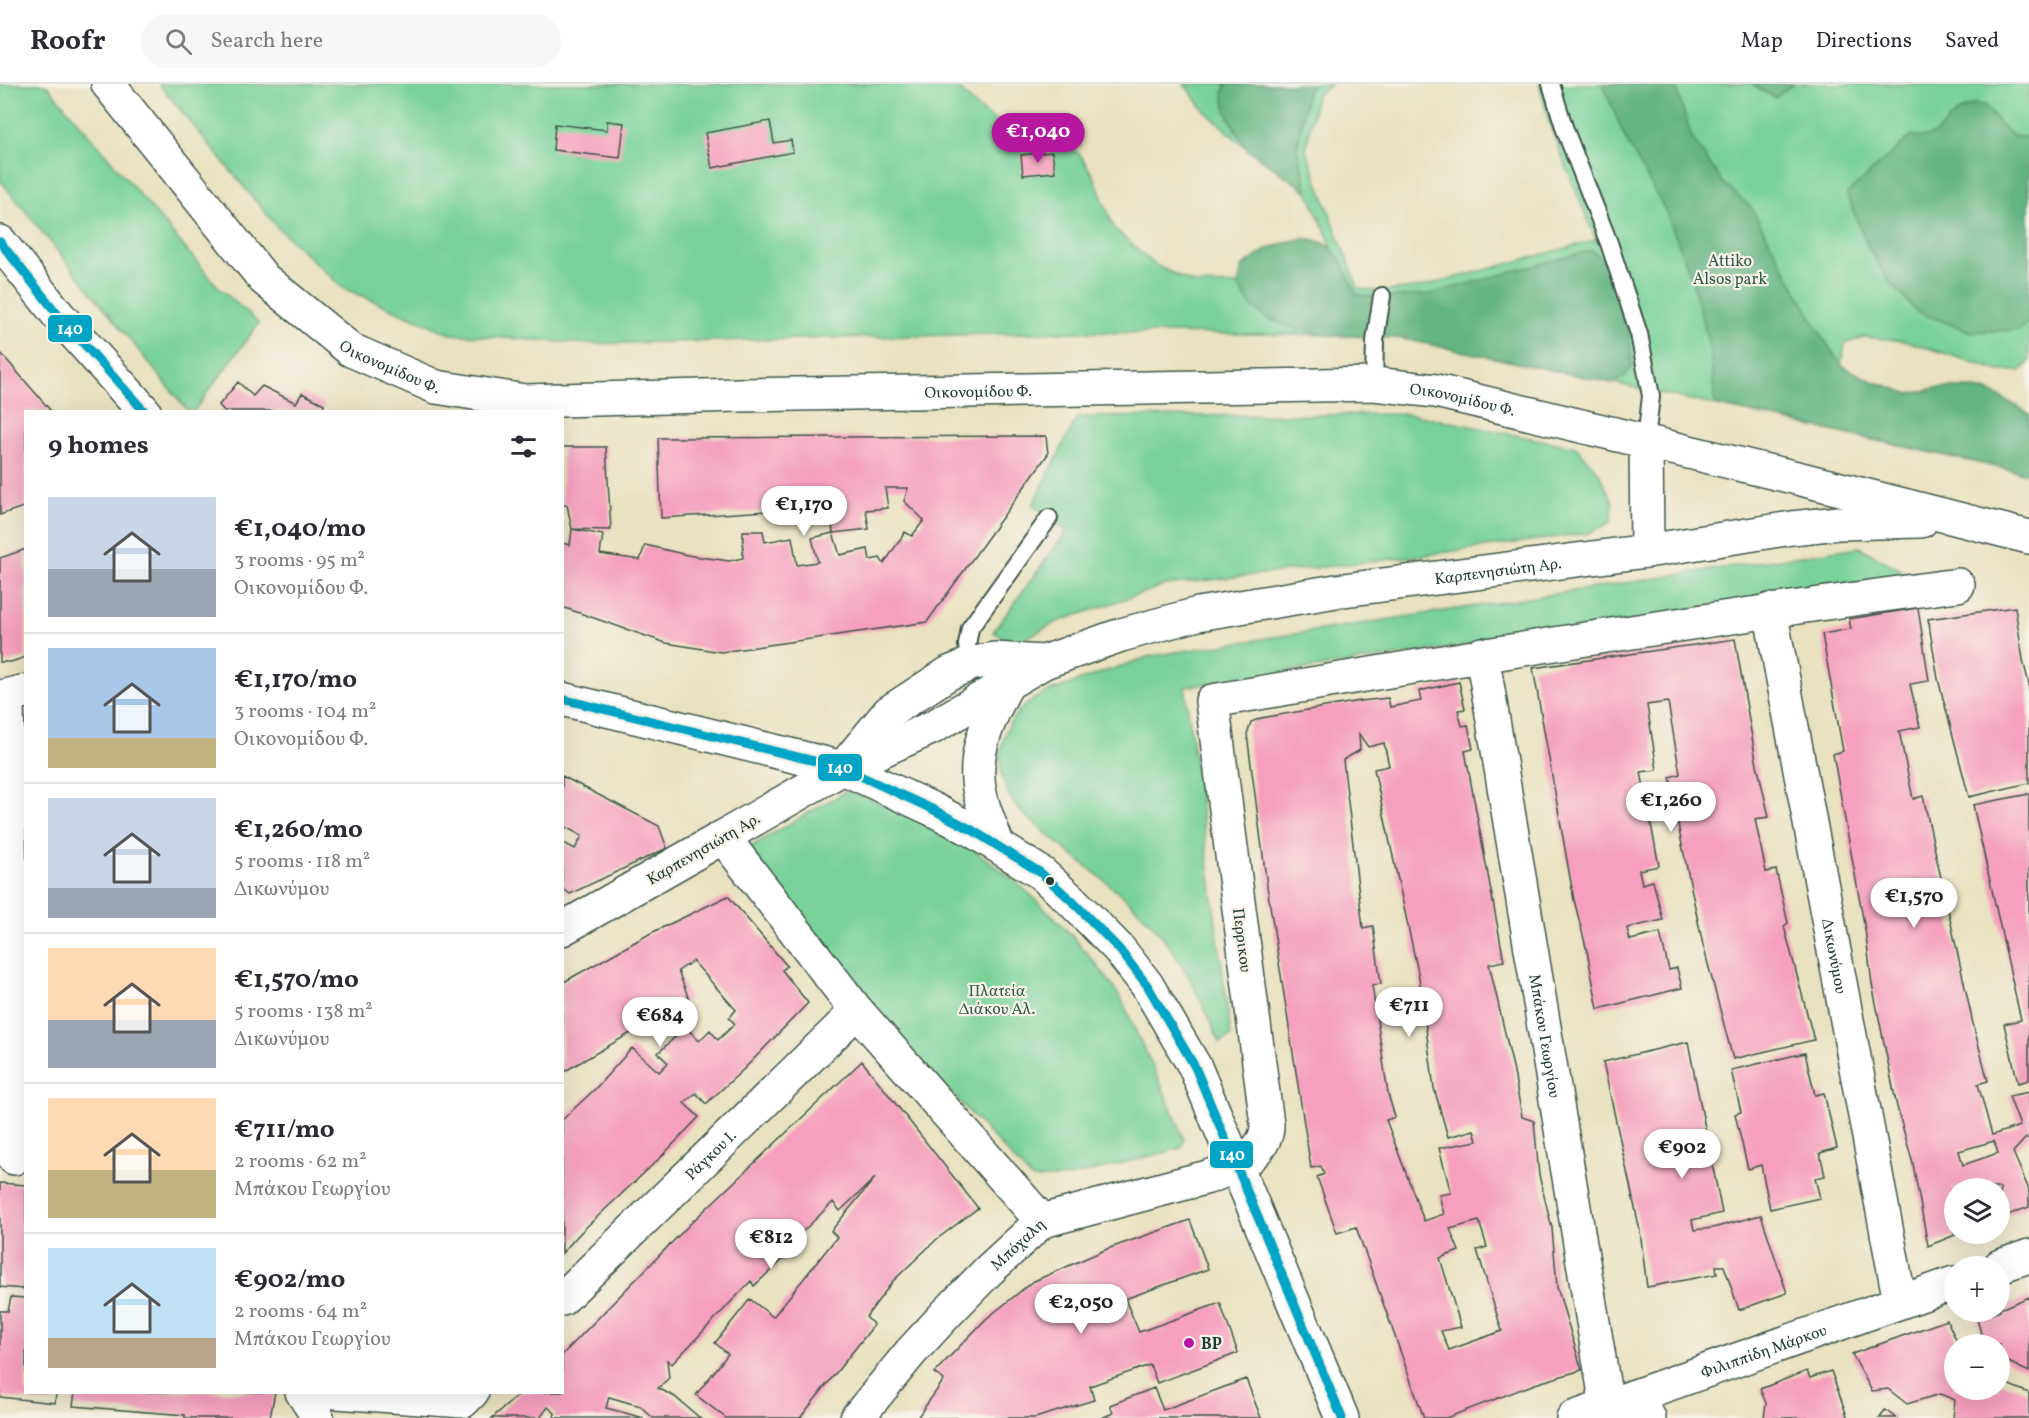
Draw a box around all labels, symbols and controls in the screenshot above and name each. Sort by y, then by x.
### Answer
search box [141,14,561,68]
text: Roofr [30,22,105,61]
icon: search [162,25,195,58]
text: Search here [210,26,323,57]
text: Map [1741,27,1783,56]
text: Directions [1816,27,1912,56]
text: Saved [1945,27,1999,56]
pin: €1,040 [989,113,1087,164]
text: €1,040 [1006,118,1070,146]
park label: Attiko Alsos park [1693,251,1767,291]
line badge: 140 [47,314,93,343]
text: 140 [57,319,83,341]
street label: Οικονομίδου Φ. [334,336,440,400]
street label: Οικονομίδου Φ. [1409,379,1517,423]
street label: Οικονομίδου Φ. [924,381,1032,405]
text: 9 homes [48,428,149,464]
icon: filters [507,430,540,463]
pin: €1,170 [755,486,853,537]
text: €1,170 [775,491,833,519]
text: €1,040/mo [234,511,366,547]
icon: home [96,521,168,593]
text: 3 rooms · 95 m² [234,547,365,575]
street label: Καρπενησιώτη Αρ. [1433,553,1563,591]
text: Οικονομίδου Φ. [234,575,368,603]
text: €1,170/mo [234,662,357,698]
icon: home [96,672,168,744]
text: 3 rooms · 104 m² [234,698,376,726]
text: Οικονομίδου Φ. [234,726,368,754]
line badge: 140 [817,753,863,782]
text: 140 [827,758,853,780]
pin: €1,260 [1622,782,1720,833]
text: €1,260 [1640,787,1702,815]
street label: Καρπενησιώτη Αρ. [643,808,765,891]
text: €1,260/mo [234,812,363,848]
icon: home [96,822,168,894]
text: 5 rooms · 118 m² [234,848,370,876]
unlabelled marker [1044,875,1056,887]
text: Δικωνύμου [234,876,329,904]
pin: €1,570 [1865,878,1963,929]
text: €1,570 [1884,883,1944,911]
street label: Περρικου [1226,907,1256,974]
street label: Δικωνύμου [1815,917,1851,996]
text: €1,570/mo [234,962,359,998]
icon: home [96,972,168,1044]
street label: Μπάκου Γεωργίου [1522,972,1565,1100]
park label: Πλατεία Διάκου Αλ. [959,981,1035,1021]
pin: €711 [1373,987,1445,1038]
text: €711 [1389,992,1429,1020]
pin: €684 [624,997,696,1048]
text: 5 rooms · 138 m² [234,998,373,1026]
text: €684 [636,1002,684,1030]
text: Δικωνύμου [234,1026,329,1054]
text: €711/mo [234,1112,335,1148]
icon: home [96,1122,168,1194]
street label: Ράγκου Ι. [681,1126,742,1186]
pin: €902 [1646,1129,1718,1180]
text: €902 [1658,1134,1706,1162]
line badge: 140 [1209,1140,1254,1169]
text: 140 [1219,1145,1245,1167]
text: 2 rooms · 62 m² [234,1148,367,1176]
text: Μπάκου Γεωργίου [234,1176,391,1204]
map controls [1944,1178,2010,1400]
button: layers [1944,1178,2010,1244]
street label: Μπόχαλη [986,1214,1051,1276]
pin: €812 [735,1219,807,1270]
text: €812 [749,1224,793,1252]
button: + [1944,1256,2010,1322]
text: €902/mo [234,1262,345,1298]
icon: home [96,1272,168,1344]
pin: €2,050 [1032,1284,1130,1335]
text: €2,050 [1049,1289,1113,1317]
text: 2 rooms · 64 m² [234,1298,367,1326]
street label: Φιλιππίδη Μάρκου [1698,1320,1830,1385]
text: Μπάκου Γεωργίου [234,1326,391,1354]
place label: BP [1201,1334,1222,1356]
button: − [1944,1334,2010,1400]
marker: BP [1182,1336,1196,1350]

